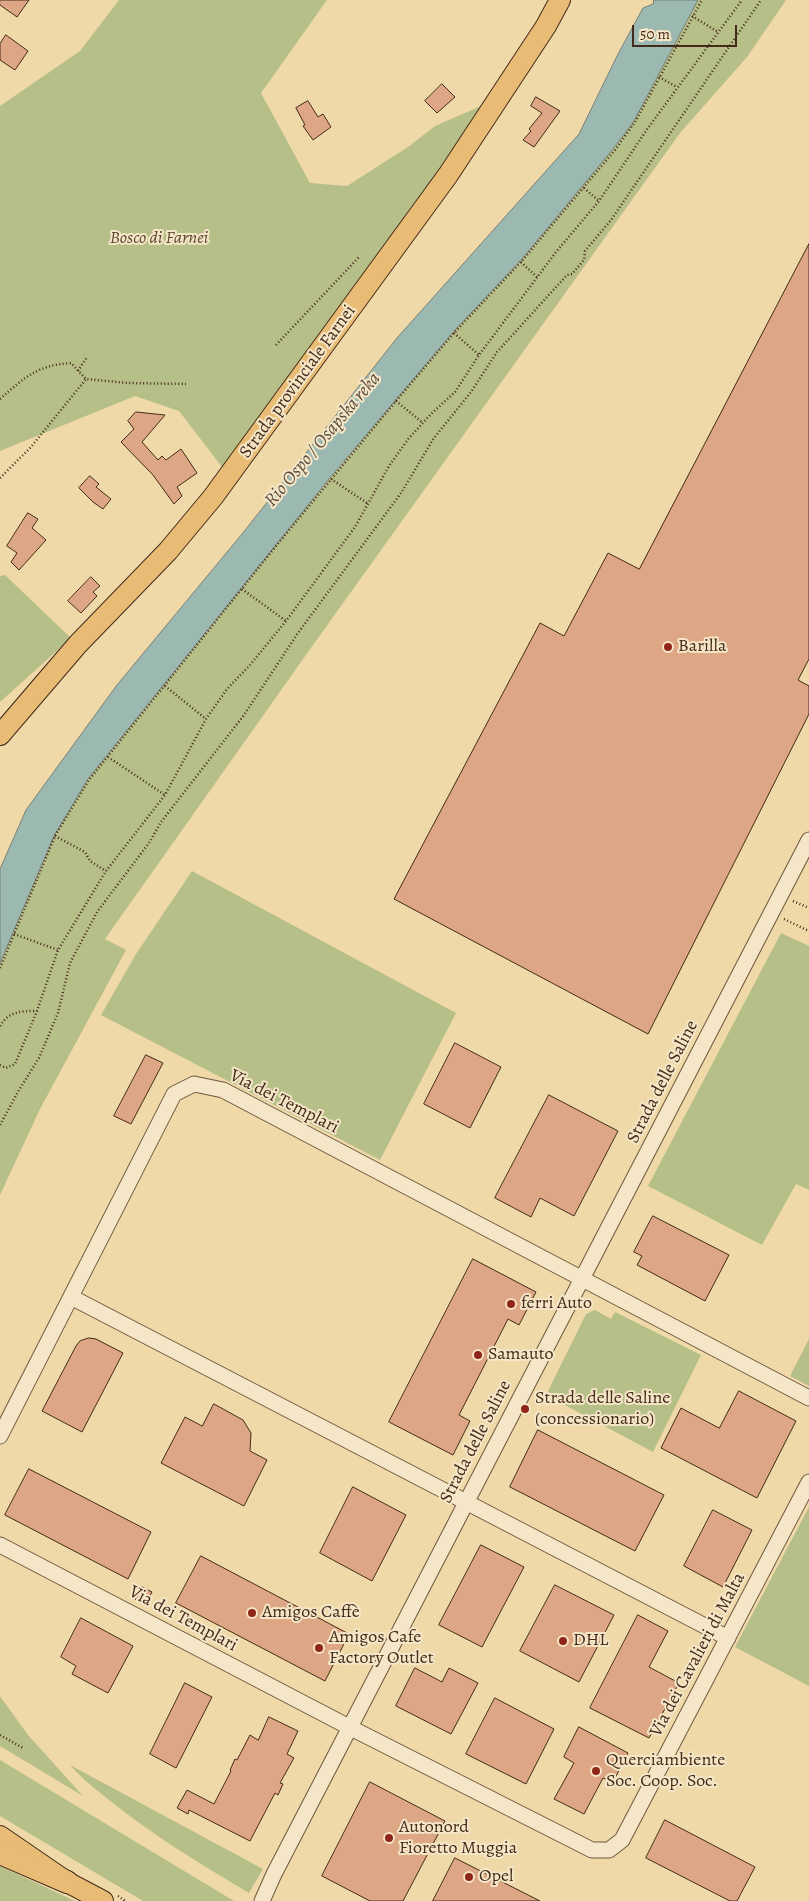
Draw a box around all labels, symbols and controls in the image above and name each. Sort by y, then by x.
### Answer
scale bar [634,15,739,47]
text: 50 m [640,24,670,44]
park label: Bosco di Farnei [110,228,208,250]
street label: Strada provinciale Farnei [235,301,361,463]
water label: Rio Ospo / Osapska reka [260,368,386,512]
place label: Barilla [678,636,726,658]
marker: Barilla [662,641,674,653]
street label: Strada delle Saline [623,1017,703,1147]
street label: Via dei Templari [226,1065,342,1139]
place label: ferri Auto [521,1293,592,1315]
marker: ferri Auto [505,1298,517,1310]
place label: Samauto [488,1344,554,1366]
marker: Samauto [472,1349,484,1361]
street label: Strada delle Saline [436,1377,516,1507]
place label: Strada delle Saline (concessionario) [535,1388,670,1430]
marker: Strada delle Saline (concessionario) [519,1403,531,1415]
street label: Via dei Cavalieri di Malta [646,1569,750,1741]
street label: Via dei Templari [125,1581,241,1657]
place label: Amigos Caffè [262,1602,360,1624]
marker: Amigos Caffè [246,1607,258,1619]
place label: Amigos Cafe Factory Outlet [329,1627,434,1670]
place label: DHL [573,1630,608,1652]
marker: DHL [557,1635,569,1647]
marker: Amigos Cafe Factory Outlet [313,1642,325,1654]
place label: Querciambiente Soc. Coop. Soc. [606,1750,725,1792]
marker: Querciambiente Soc. Coop. Soc. [590,1765,602,1777]
place label: Autonord Fioretto Muggia [399,1817,517,1860]
marker: Autonord Fioretto Muggia [383,1832,395,1844]
place label: Opel [479,1866,513,1888]
marker: Opel [463,1871,475,1883]

